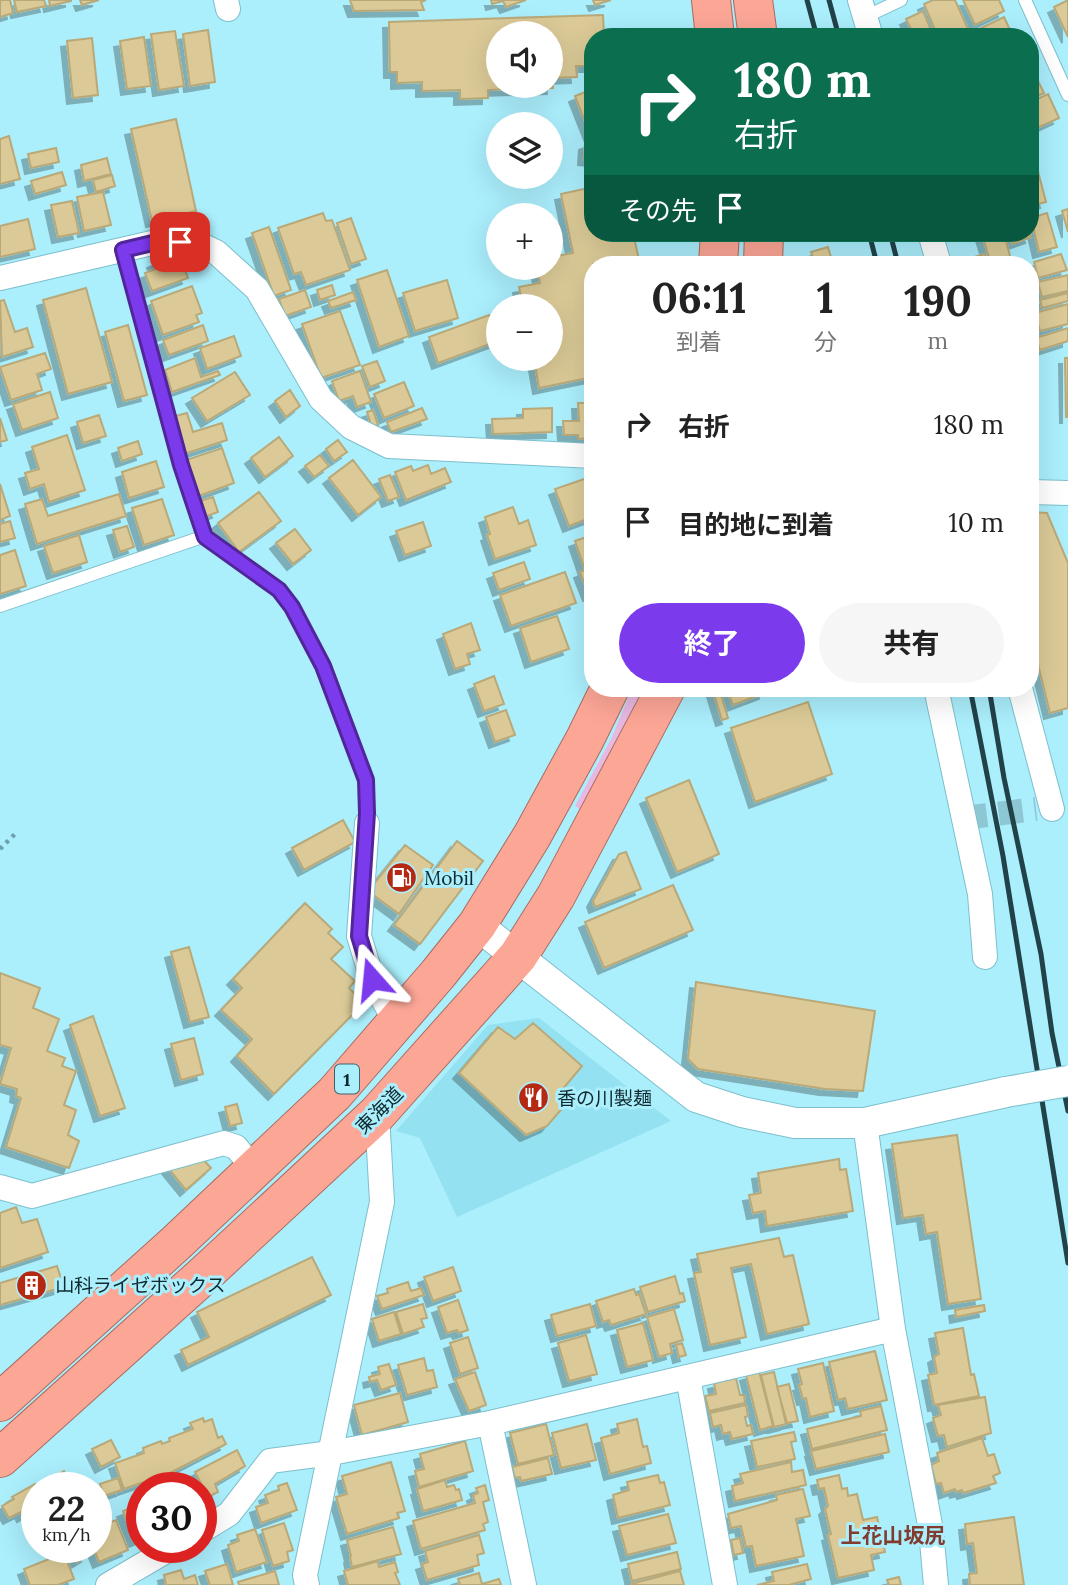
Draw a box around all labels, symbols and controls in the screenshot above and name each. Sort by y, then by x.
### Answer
map controls [486,21,563,371]
button: sound [486,21,563,98]
text: 180 m [734,48,871,110]
icon: right [619,56,710,147]
button: layers [486,112,563,189]
text: 右折 [734,114,798,155]
icon: arrive [711,189,749,227]
text: その先 [619,194,697,227]
button: + [486,203,563,280]
pin [150,212,210,272]
icon: arrive [161,223,199,261]
text: 06:11 [651,271,747,325]
text: 1 [817,271,834,325]
text: 190 [904,274,972,328]
button: − [486,294,563,371]
text: m [928,326,948,355]
text: 到着 [676,327,722,356]
text: 分 [814,327,837,356]
icon: right [619,405,657,443]
text: 180 m [934,408,1004,441]
text: 右折 [678,410,730,443]
icon: arrive [619,503,657,541]
text: 10 m [948,506,1004,539]
text: 目的地に到着 [678,508,834,541]
button: 終了 [619,603,805,683]
button: 共有 [819,603,1004,683]
fuel station icon: Mobil [384,861,418,895]
place label: Mobil [424,866,474,890]
position arrow [335,942,409,1016]
road number: 1 [335,1064,359,1094]
street label: 東海道 [350,1081,408,1139]
restaurant icon: 香の川製麺 [517,1081,551,1115]
place label: 香の川製麺 [557,1086,652,1110]
building icon: 山科ライゼボックス [15,1268,49,1302]
place label: 山科ライゼボックス [55,1273,225,1297]
speed limit sign: 30 [126,1472,217,1563]
text: 22 [48,1486,85,1531]
district label: 上花山坂尻 [841,1522,946,1549]
text: km/h [42,1523,91,1546]

